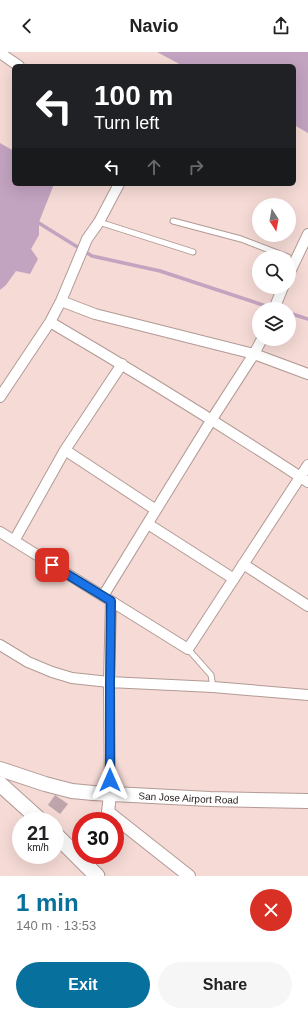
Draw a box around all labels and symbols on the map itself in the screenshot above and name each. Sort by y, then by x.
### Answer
north arrow [252,198,296,242]
pin [35,548,69,582]
position arrow [89,759,131,801]
street label: San Jose Airport Road [138,790,239,805]
speed limit sign: 30 [72,812,124,864]

